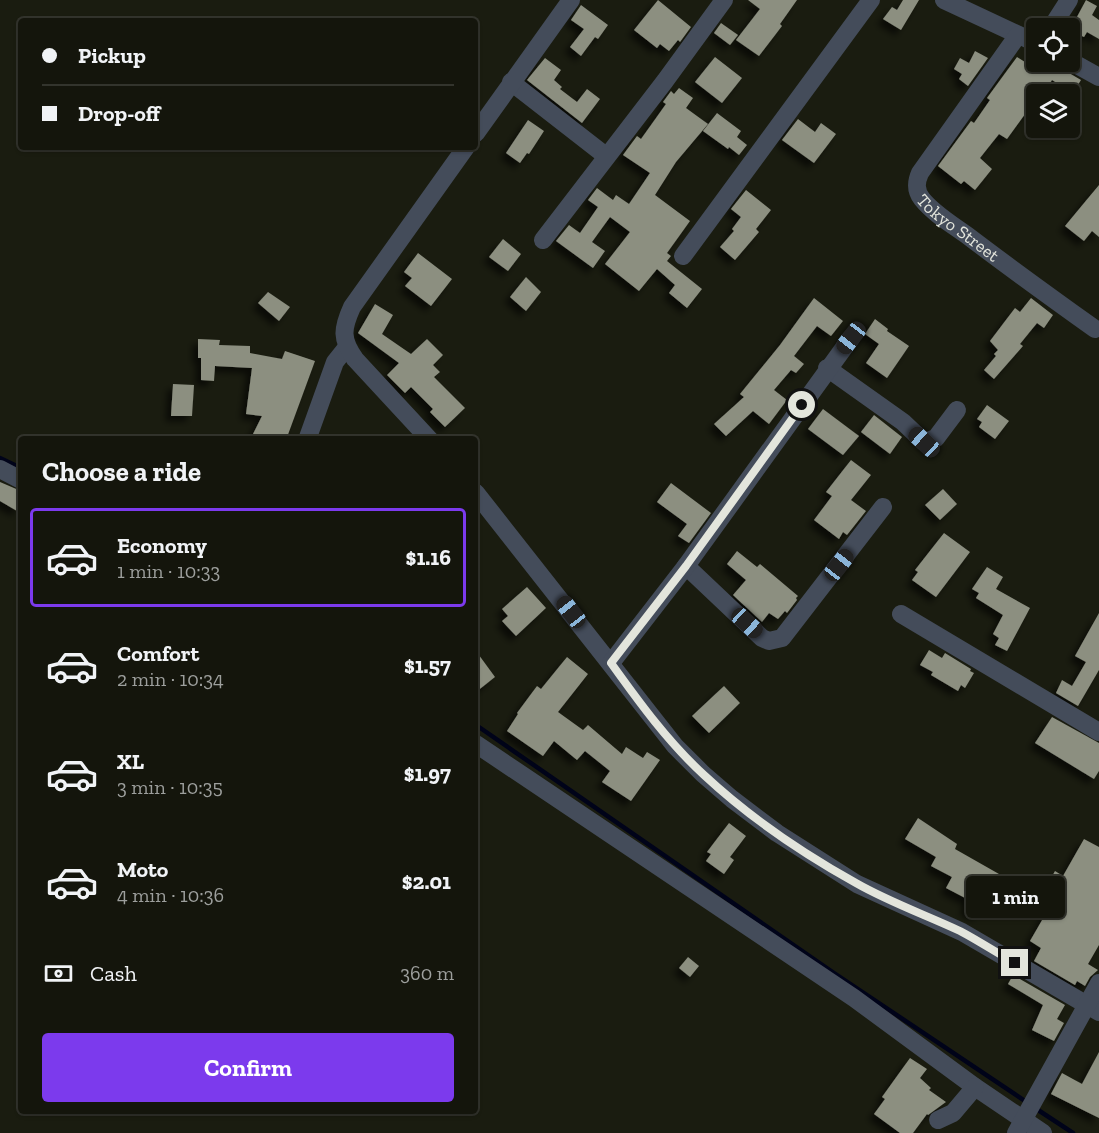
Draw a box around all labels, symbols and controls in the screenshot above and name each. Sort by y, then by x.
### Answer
map controls [1026,18,1080,138]
button: locate [1026,18,1080,72]
text: Pickup [78,42,146,69]
button: layers [1026,84,1080,138]
text: Drop-off [78,100,160,127]
street label: Tokyo Street [912,190,1004,267]
car [833,318,869,358]
route start [788,391,815,418]
car [905,423,943,461]
text: Choose a ride [42,456,201,488]
icon: car [45,531,99,585]
text: Economy [117,532,207,559]
text: $1.16 [406,544,451,571]
car [821,545,857,585]
text: 1 min · 10:33 [117,559,220,583]
car [553,592,589,632]
car [728,604,766,642]
icon: car [45,639,99,693]
text: Comfort [117,640,199,667]
text: $1.57 [404,652,451,679]
text: 2 min · 10:34 [117,667,224,691]
icon: car [45,747,99,801]
text: XL [117,748,144,775]
text: $1.97 [404,760,451,787]
text: 3 min · 10:35 [117,775,223,799]
icon: car [45,855,99,909]
text: Moto [117,856,168,883]
text: $2.01 [402,868,451,895]
callout: 1 min [966,876,1064,918]
text: 4 min · 10:36 [117,883,224,907]
text: 1 min [992,885,1039,909]
route end [1001,949,1028,976]
icon: cash [42,957,75,990]
text: Cash [90,960,137,987]
text: 360 m [400,961,454,985]
button: Confirm [42,1033,454,1102]

